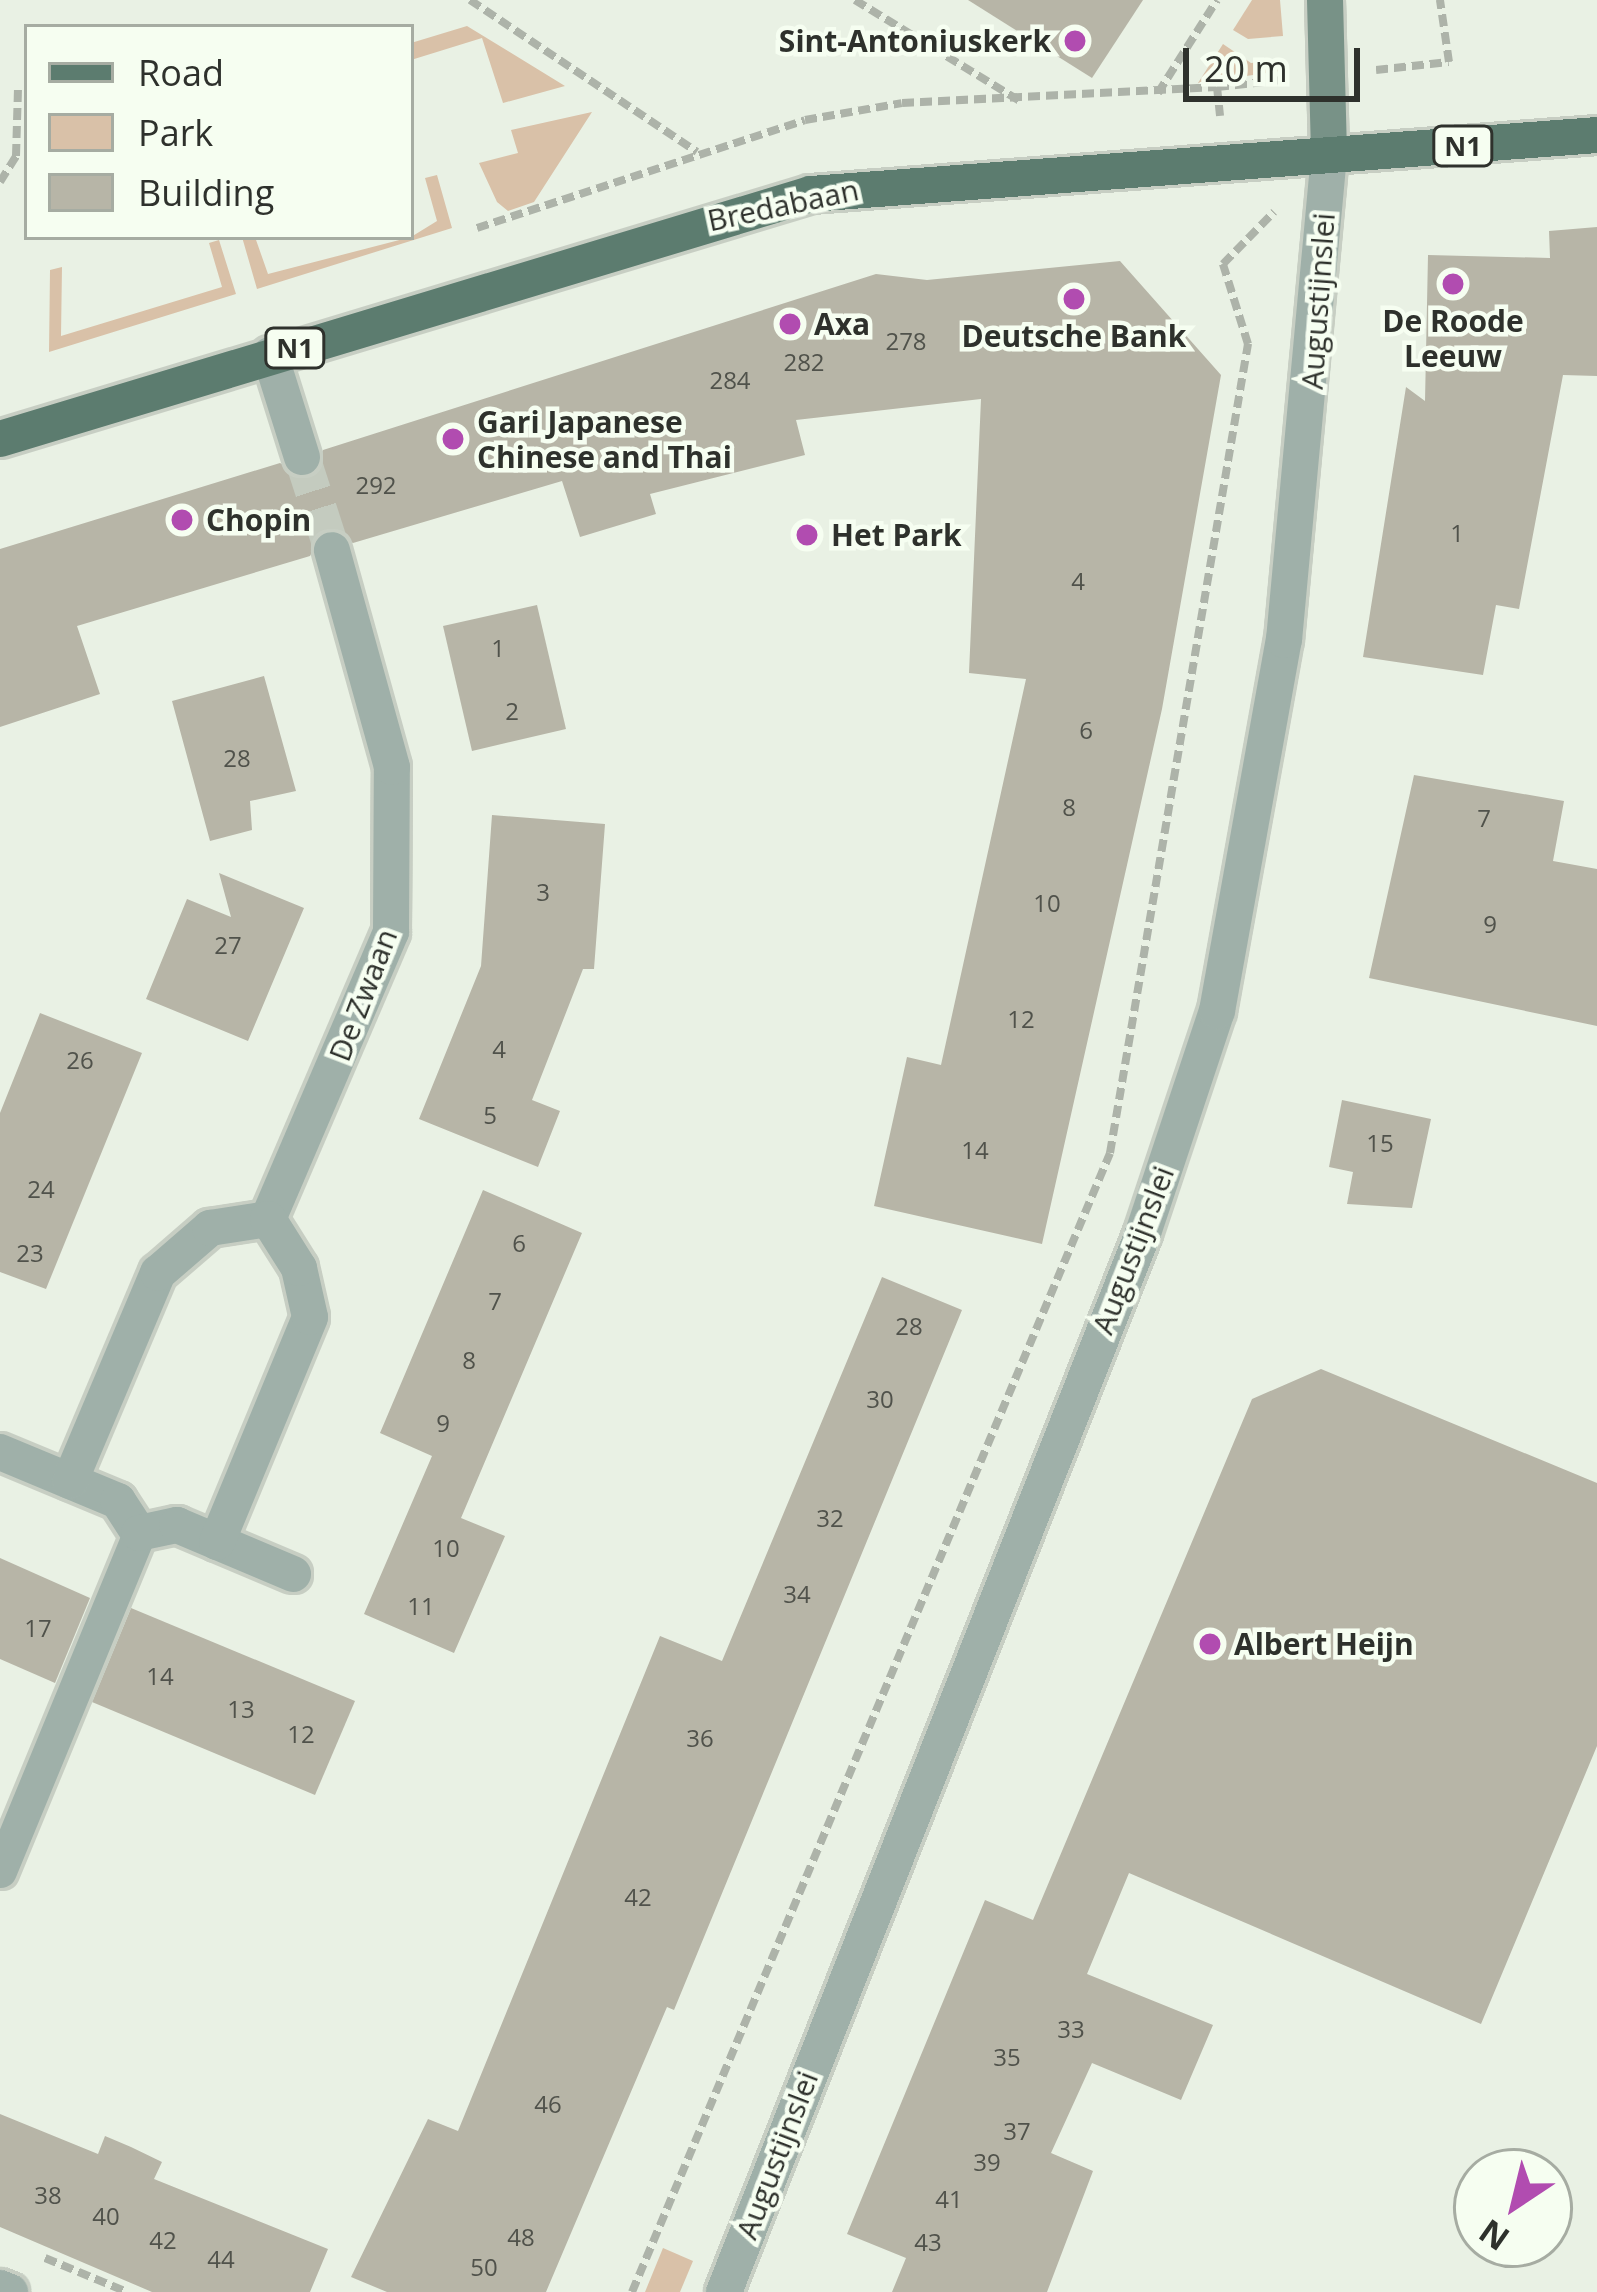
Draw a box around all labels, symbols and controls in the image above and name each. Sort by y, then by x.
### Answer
place label: Sint-Antoniuskerk [779,23,1051,59]
legend [24,24,414,240]
scale bar [1189,24,1366,98]
marker: Sint-Antoniuskerk [1062,28,1088,54]
text: 20 m [1204,44,1288,93]
text: Road [138,48,224,97]
text: Park [138,108,213,157]
road number: N1 [1430,125,1496,167]
text: Building [138,168,274,217]
street label: Bredabaan [704,171,862,239]
street label: Augustijnslei [1294,212,1342,390]
marker: De Roode Leeuw [1440,271,1466,297]
marker: Deutsche Bank [1061,286,1087,312]
place label: De Roode Leeuw [1382,303,1524,374]
place label: Axa [814,306,870,342]
marker: Axa [777,311,803,337]
place label: Deutsche Bank [962,318,1186,354]
road number: N1 [262,327,328,369]
house number: 278 [885,327,927,355]
house number: 282 [783,348,825,376]
house number: 284 [709,366,751,394]
place label: Gari Japanese Chinese and Thai [477,404,732,474]
marker: Gari Japanese Chinese and Thai [440,426,466,452]
house number: 292 [355,471,397,499]
place label: Chopin [206,502,311,538]
marker: Chopin [169,507,195,533]
place label: Het Park [831,517,962,553]
house number: 1 [1450,519,1464,547]
marker: Het Park [794,522,820,548]
house number: 4 [1071,567,1085,595]
house number: 1 [491,634,505,662]
house number: 2 [505,697,519,725]
house number: 6 [1079,716,1093,744]
house number: 28 [223,744,251,772]
house number: 8 [1062,793,1076,821]
house number: 7 [1477,804,1491,832]
house number: 3 [536,878,550,906]
house number: 10 [1033,889,1061,917]
house number: 9 [1483,910,1497,938]
street label: De Zwaan [321,924,405,1066]
house number: 27 [214,931,242,959]
house number: 12 [1007,1005,1035,1033]
house number: 4 [492,1035,506,1063]
house number: 26 [66,1046,94,1074]
house number: 5 [483,1101,497,1129]
house number: 15 [1366,1129,1394,1157]
house number: 14 [961,1136,989,1164]
street label: Augustijnslei [1085,1161,1181,1339]
house number: 24 [27,1175,55,1203]
house number: 6 [512,1229,526,1257]
house number: 23 [16,1239,44,1267]
house number: 7 [488,1287,502,1315]
house number: 28 [895,1312,923,1340]
house number: 8 [462,1346,476,1374]
house number: 30 [866,1385,894,1413]
house number: 9 [436,1409,450,1437]
house number: 32 [816,1504,844,1532]
house number: 10 [432,1534,460,1562]
house number: 34 [783,1580,811,1608]
house number: 11 [407,1592,435,1620]
house number: 17 [24,1614,52,1642]
place label: Albert Heijn [1234,1626,1414,1662]
marker: Albert Heijn [1197,1631,1223,1657]
house number: 14 [146,1662,174,1690]
house number: 13 [227,1695,255,1723]
house number: 12 [287,1720,315,1748]
house number: 36 [686,1724,714,1752]
house number: 42 [624,1883,652,1911]
house number: 33 [1057,2015,1085,2043]
house number: 35 [993,2043,1021,2071]
street label: Augustijnslei [729,2066,825,2244]
house number: 46 [534,2090,562,2118]
house number: 37 [1003,2117,1031,2145]
house number: 39 [973,2148,1001,2176]
north arrow [1453,2148,1573,2268]
house number: 38 [34,2181,62,2209]
house number: 41 [935,2185,963,2213]
house number: 40 [92,2202,120,2230]
text: N [1470,2209,1518,2262]
house number: 48 [507,2223,535,2251]
house number: 42 [149,2226,177,2254]
house number: 43 [914,2228,942,2256]
house number: 44 [207,2245,235,2273]
house number: 50 [470,2253,498,2281]

